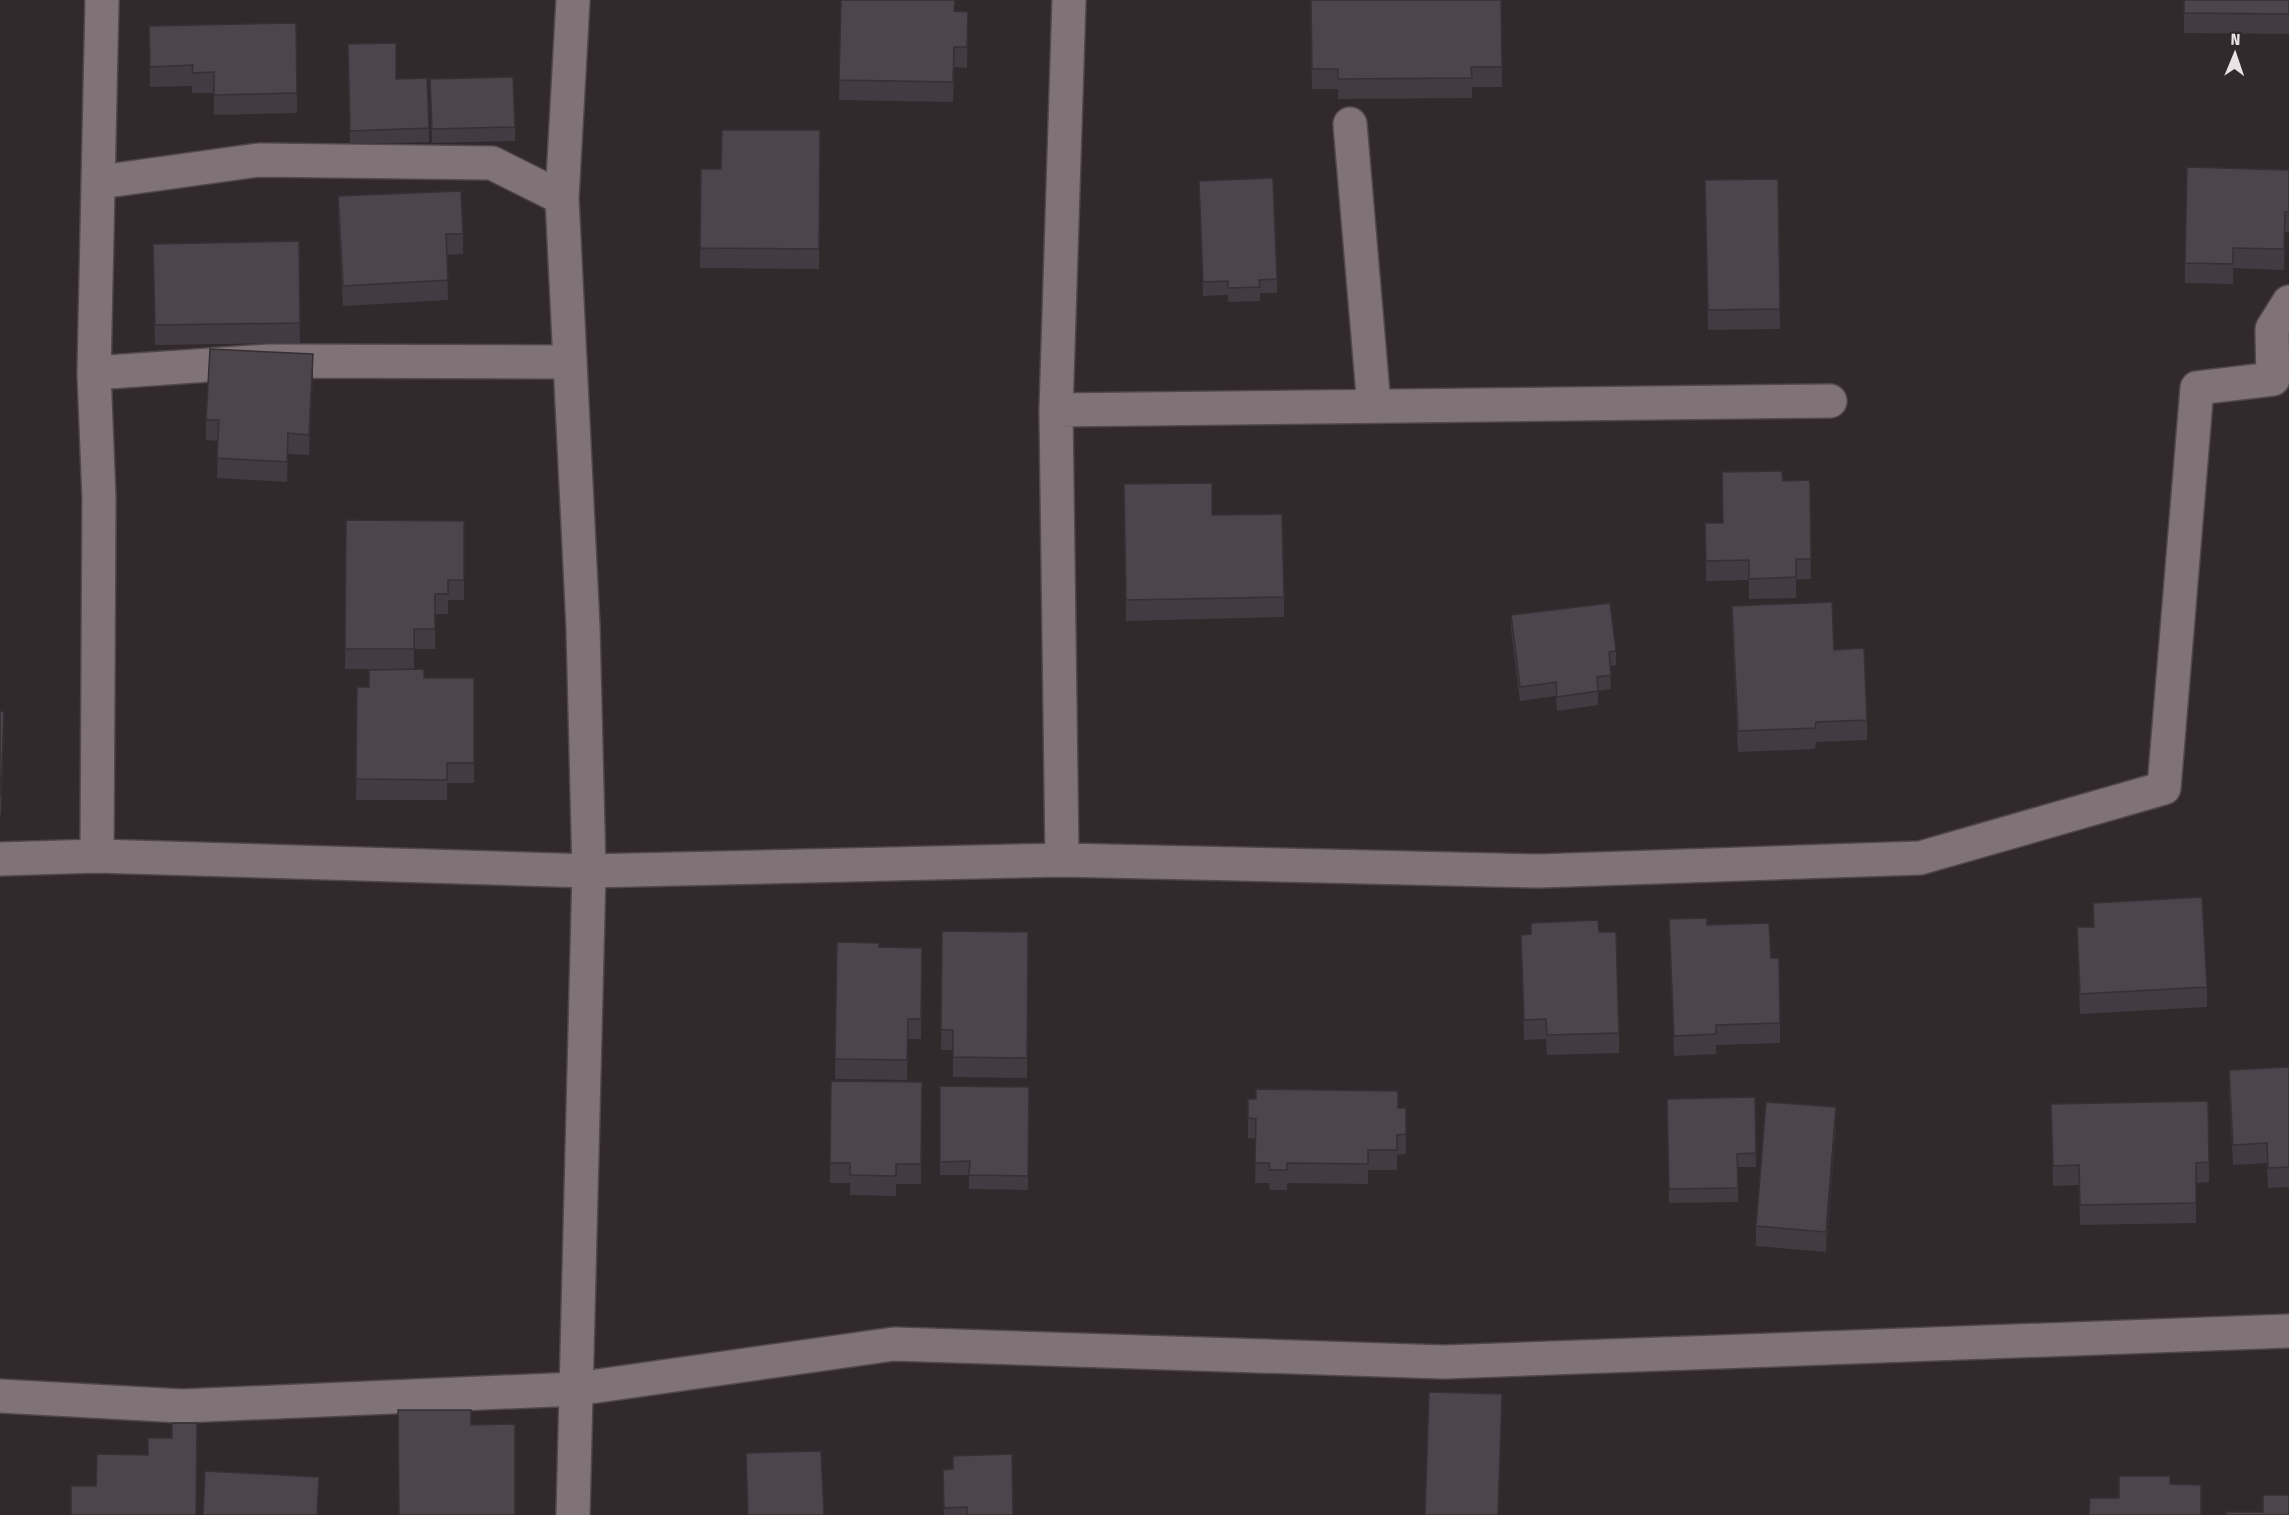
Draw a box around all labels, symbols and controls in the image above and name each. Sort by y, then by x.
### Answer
north arrow [2205,24,2265,84]
text: N [2230,30,2241,49]

